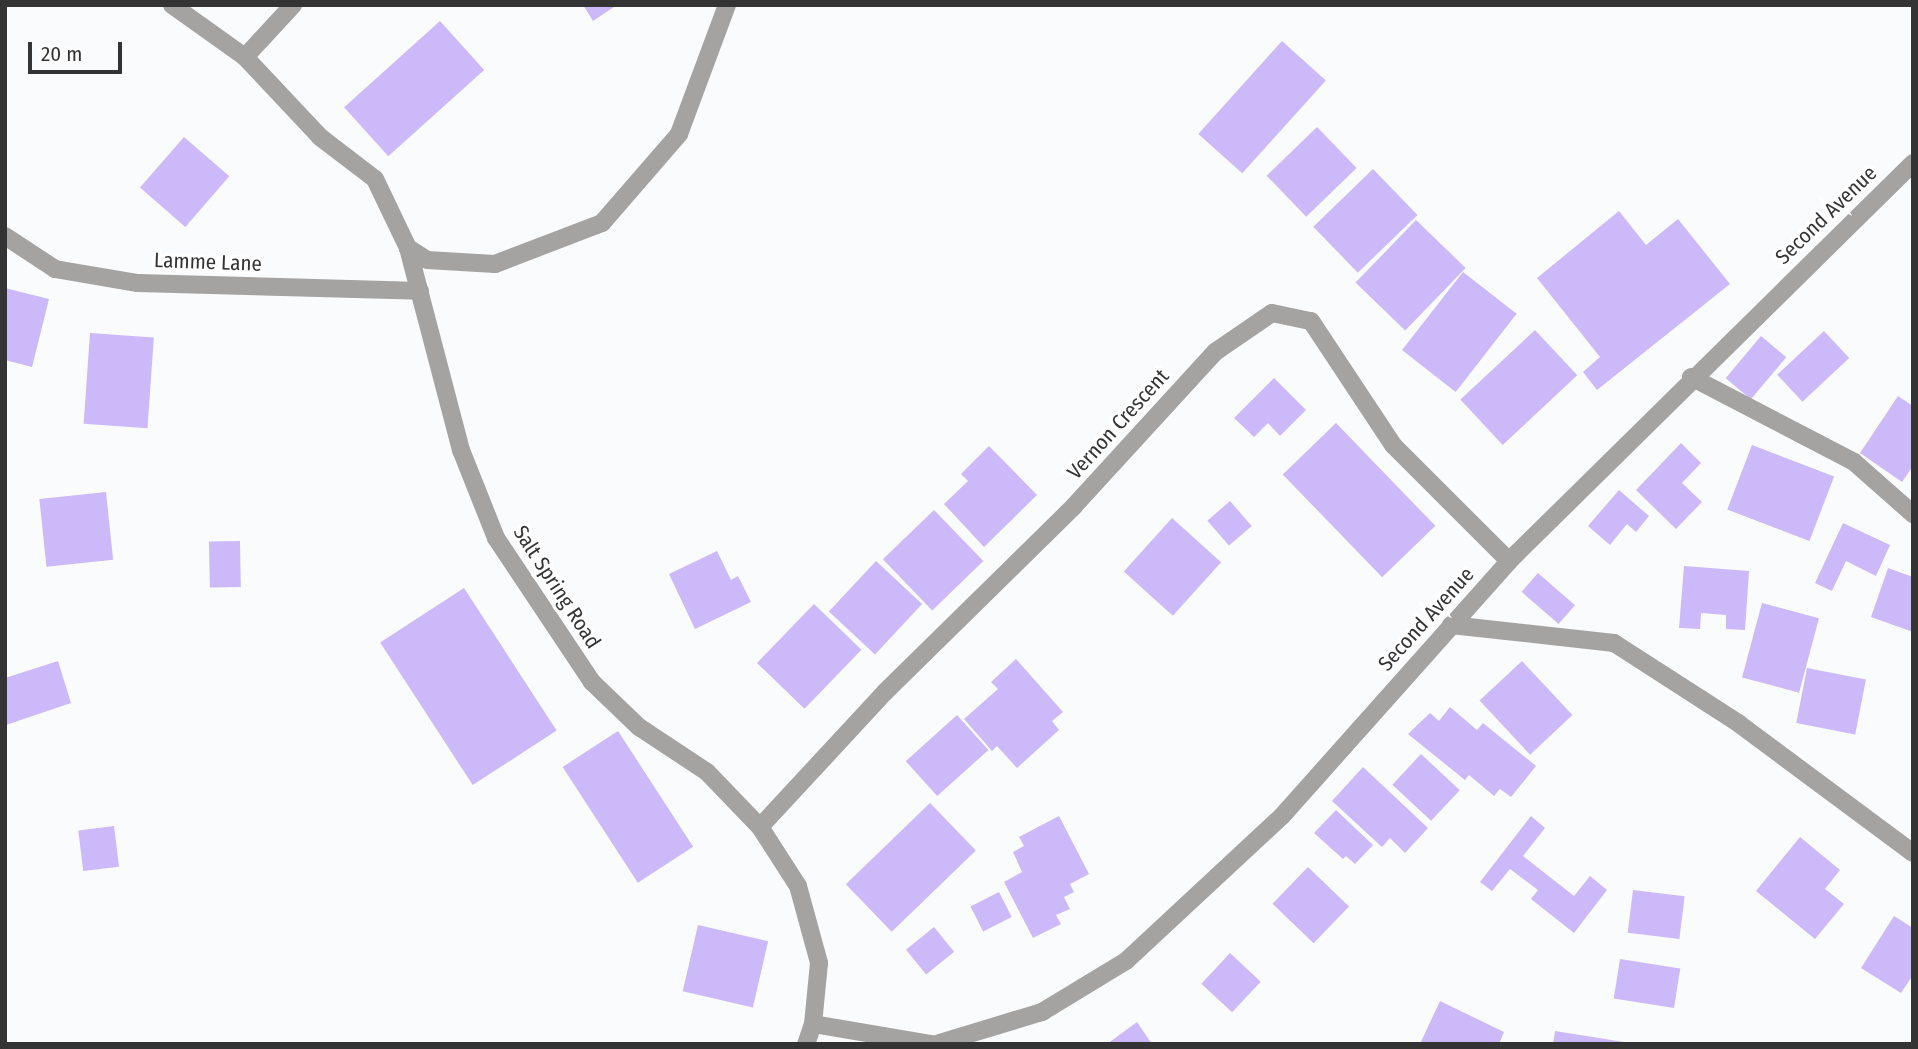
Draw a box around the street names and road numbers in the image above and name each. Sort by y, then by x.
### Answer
street label: Second Avenue [1770,161,1882,269]
street label: Lamme Lane [154,248,262,276]
street label: Vernon Crescent [1062,364,1174,484]
street label: Salt Spring Road [508,521,606,653]
street label: Second Avenue [1373,562,1479,676]

